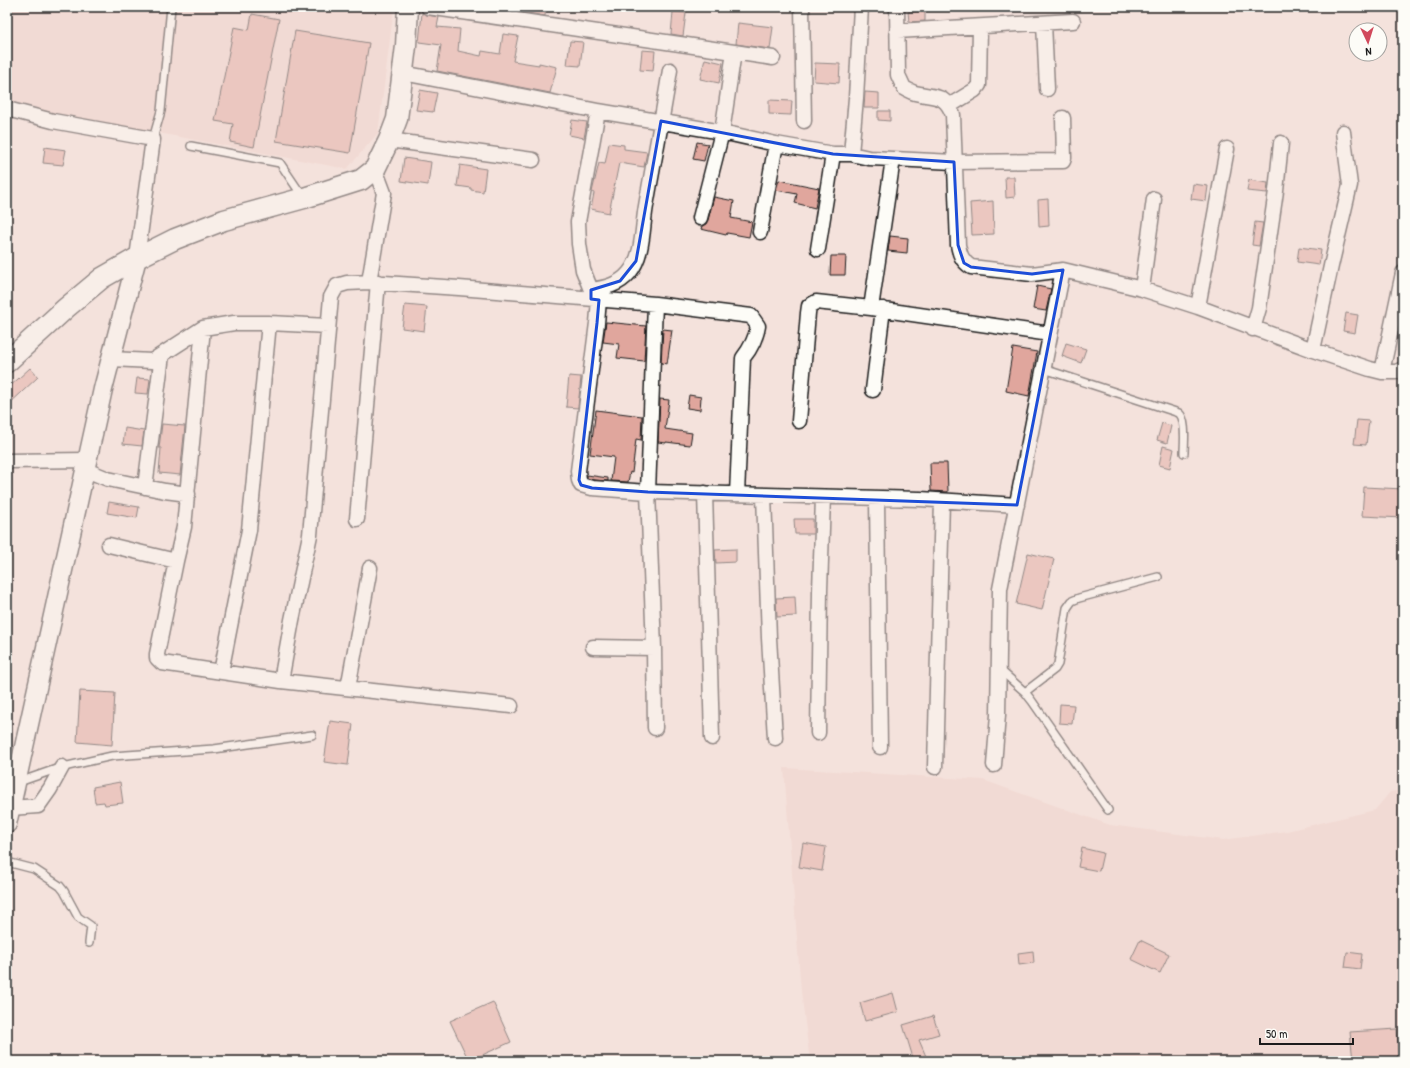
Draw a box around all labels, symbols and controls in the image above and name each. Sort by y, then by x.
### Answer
north arrow [1348,22,1388,62]
text: N [1365,45,1372,59]
scale bar [1260,1020,1353,1046]
text: 50 m [1266,1025,1287,1042]

